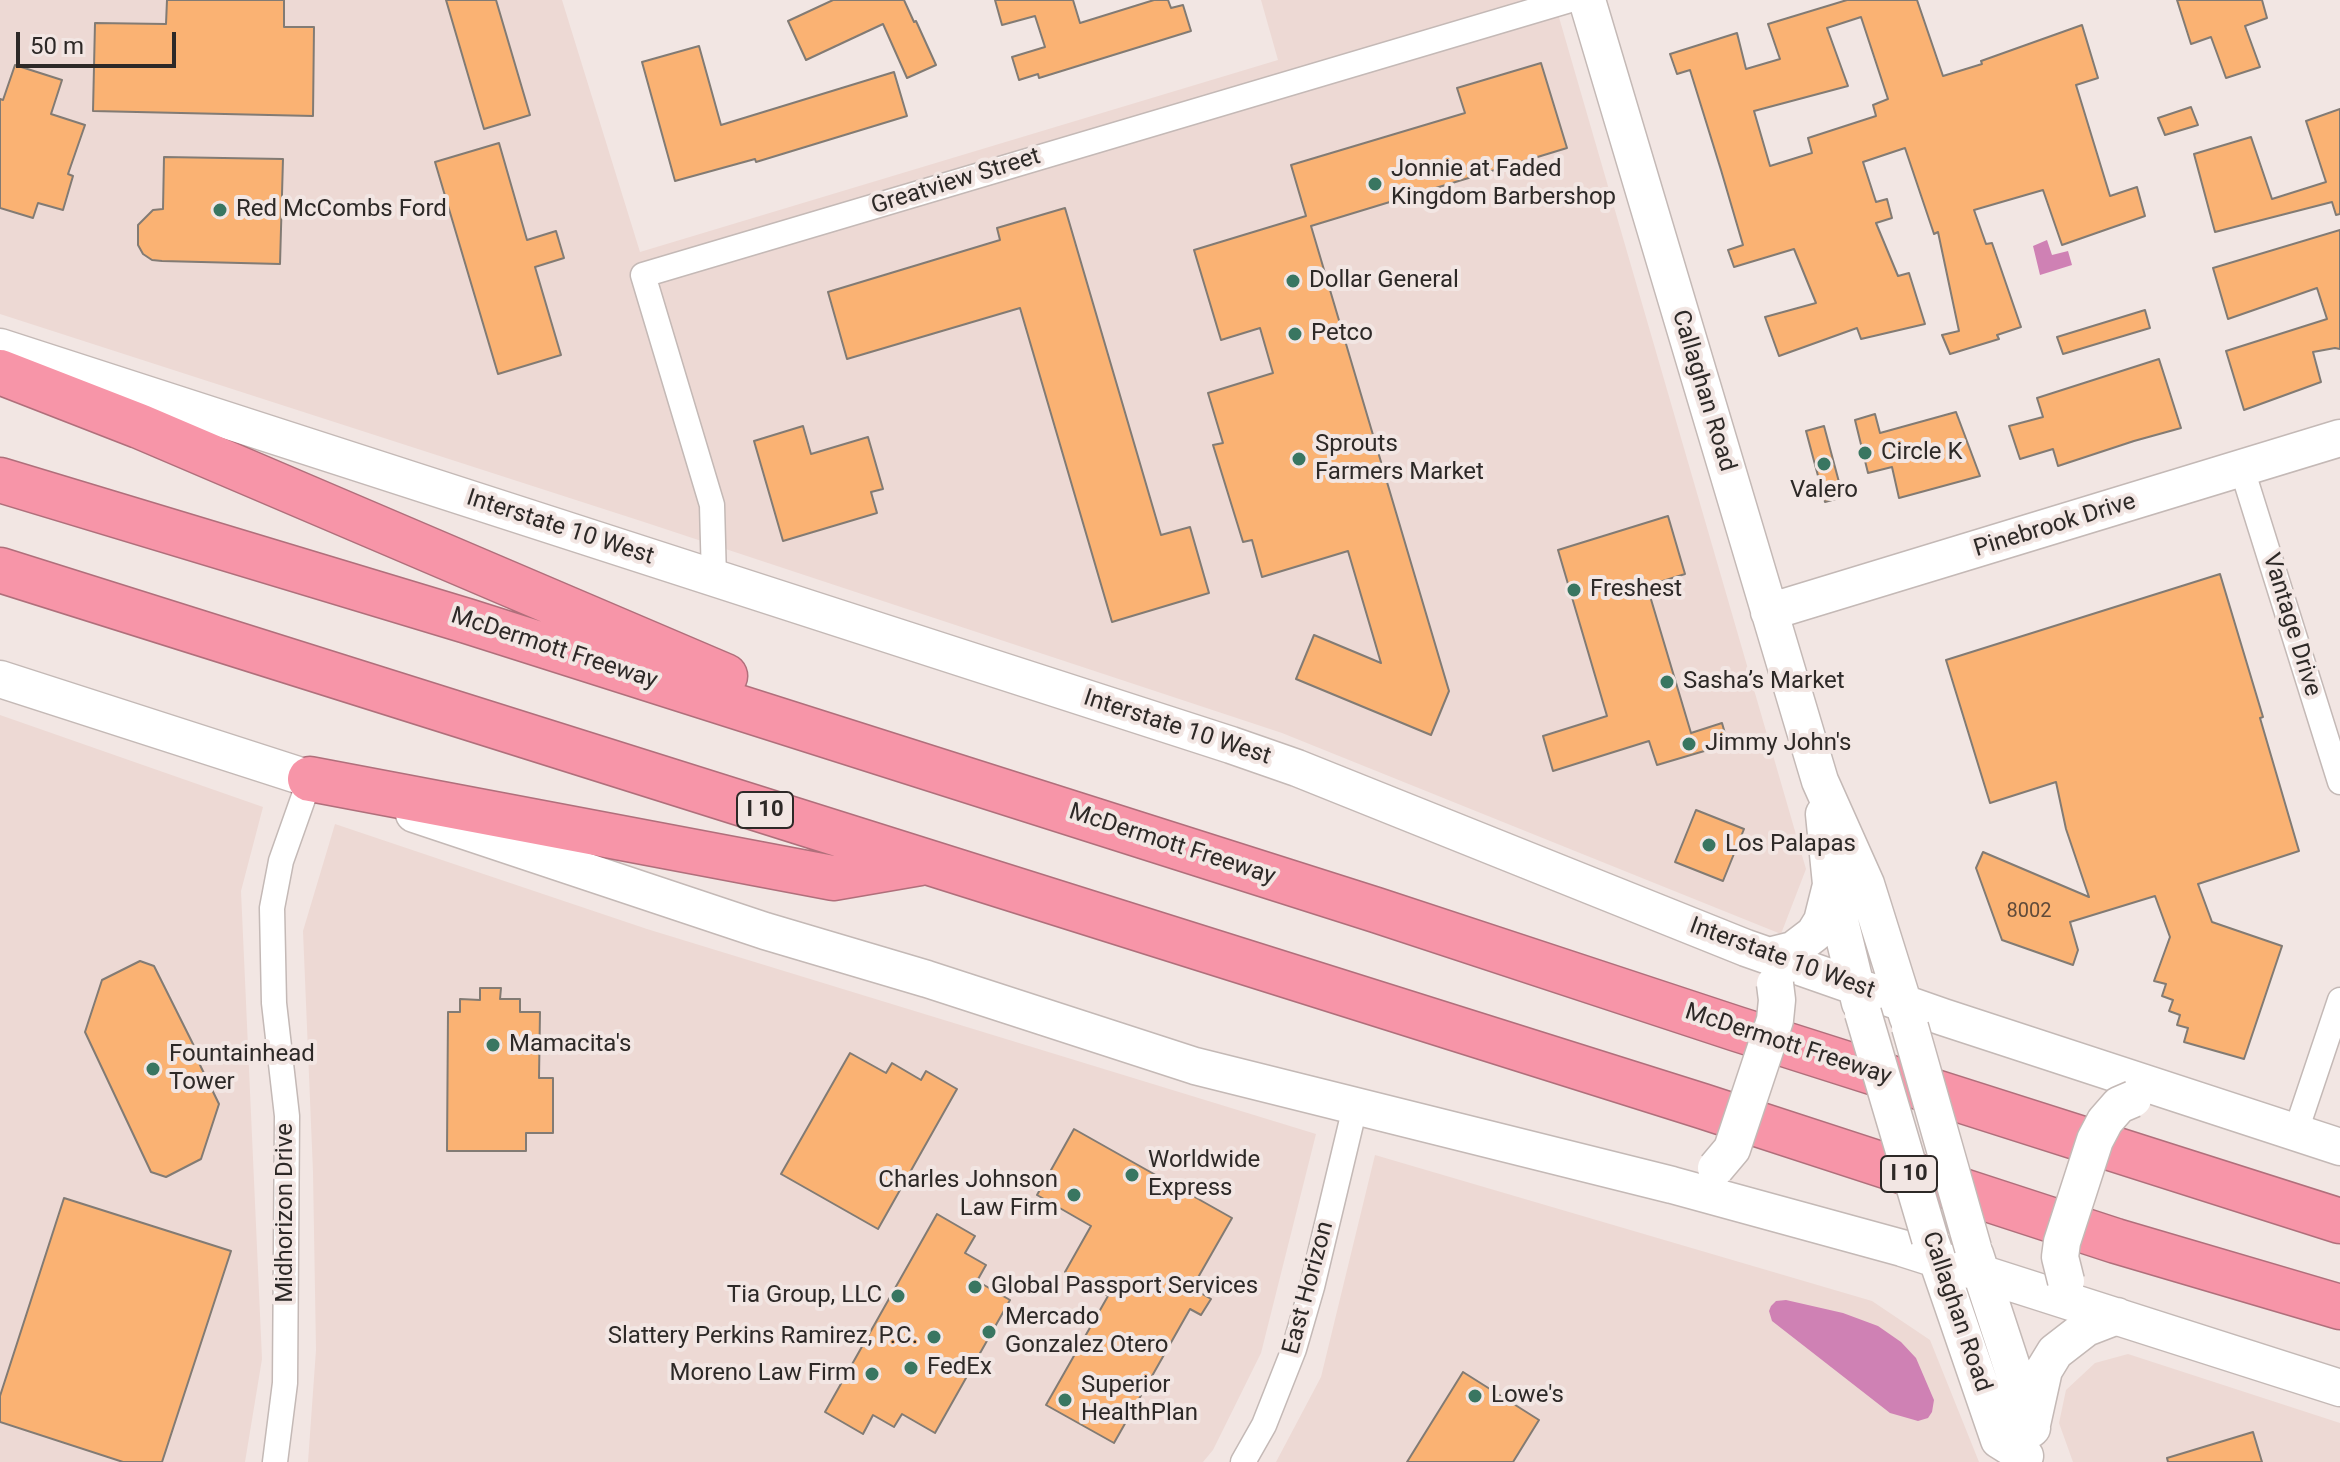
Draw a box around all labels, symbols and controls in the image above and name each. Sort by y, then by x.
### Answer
scale bar [20,16,180,66]
text: 50 m [30,32,84,60]
street label: Greatview Street [868,143,1044,221]
place label: Jonnie at Faded Kingdom Barbershop [1391,156,1616,212]
marker: Jonnie at Faded Kingdom Barbershop [1366,175,1384,193]
place label: Red McCombs Ford [236,196,447,224]
marker: Red McCombs Ford [211,201,229,219]
place label: Dollar General [1309,267,1459,295]
marker: Dollar General [1284,272,1302,290]
street label: Callaghan Road [1665,307,1741,475]
place label: Petco [1311,320,1373,348]
marker: Petco [1286,325,1304,343]
place label: Sprouts Farmers Market [1315,431,1484,487]
place label: Circle K [1881,439,1963,467]
marker: Circle K [1856,444,1874,462]
marker: Sprouts Farmers Market [1290,450,1308,468]
marker: Valero [1815,455,1833,473]
place label: Valero [1790,477,1858,505]
street label: Interstate 10 West [463,484,657,572]
street label: Pinebrook Drive [1971,488,2139,564]
street label: Vantage Drive [2256,550,2326,700]
place label: Freshest [1590,576,1682,604]
marker: Freshest [1565,581,1583,599]
street label: McDermott Freeway [447,602,661,696]
place label: Sasha’s Market [1683,668,1845,696]
marker: Sasha’s Market [1658,673,1676,691]
street label: Interstate 10 West [1080,684,1274,772]
place label: Jimmy John's [1705,730,1851,758]
marker: Jimmy John's [1680,735,1698,753]
road number: I 10 [737,792,793,828]
street label: McDermott Freeway [1065,798,1279,892]
place label: Los Palapas [1725,831,1856,859]
marker: Los Palapas [1700,836,1718,854]
house number: 8002 [2007,900,2051,924]
street label: Interstate 10 West [1685,912,1879,1006]
street label: McDermott Freeway [1681,998,1895,1092]
place label: Mamacita's [509,1031,631,1059]
marker: Mamacita's [484,1036,502,1054]
place label: Fountainhead Tower [169,1041,315,1097]
marker: Fountainhead Tower [144,1060,162,1078]
street label: Midhorizon Drive [272,1123,300,1303]
place label: Worldwide Express [1148,1147,1260,1203]
road number: I 10 [1881,1156,1937,1192]
marker: Worldwide Express [1123,1166,1141,1184]
place label: Charles Johnson Law Firm [878,1167,1058,1223]
marker: Charles Johnson Law Firm [1065,1186,1083,1204]
street label: East Horizon [1277,1218,1341,1358]
street label: Callaghan Road [1915,1228,1997,1396]
place label: Global Passport Services [991,1273,1258,1301]
marker: Global Passport Services [966,1278,984,1296]
place label: Tia Group, LLC [727,1282,882,1310]
marker: Tia Group, LLC [889,1287,907,1305]
place label: Mercado Gonzalez Otero [1005,1304,1168,1360]
place label: Slattery Perkins Ramirez, P.C. [608,1323,918,1351]
marker: Mercado Gonzalez Otero [980,1323,998,1341]
marker: Slattery Perkins Ramirez, P.C. [925,1328,943,1346]
place label: FedEx [927,1354,992,1382]
marker: FedEx [902,1359,920,1377]
place label: Moreno Law Firm [670,1360,856,1388]
marker: Moreno Law Firm [863,1365,881,1383]
place label: Superior HealthPlan [1081,1372,1198,1428]
place label: Lowe's [1491,1382,1564,1410]
marker: Lowe's [1466,1387,1484,1405]
marker: Superior HealthPlan [1056,1391,1074,1409]

